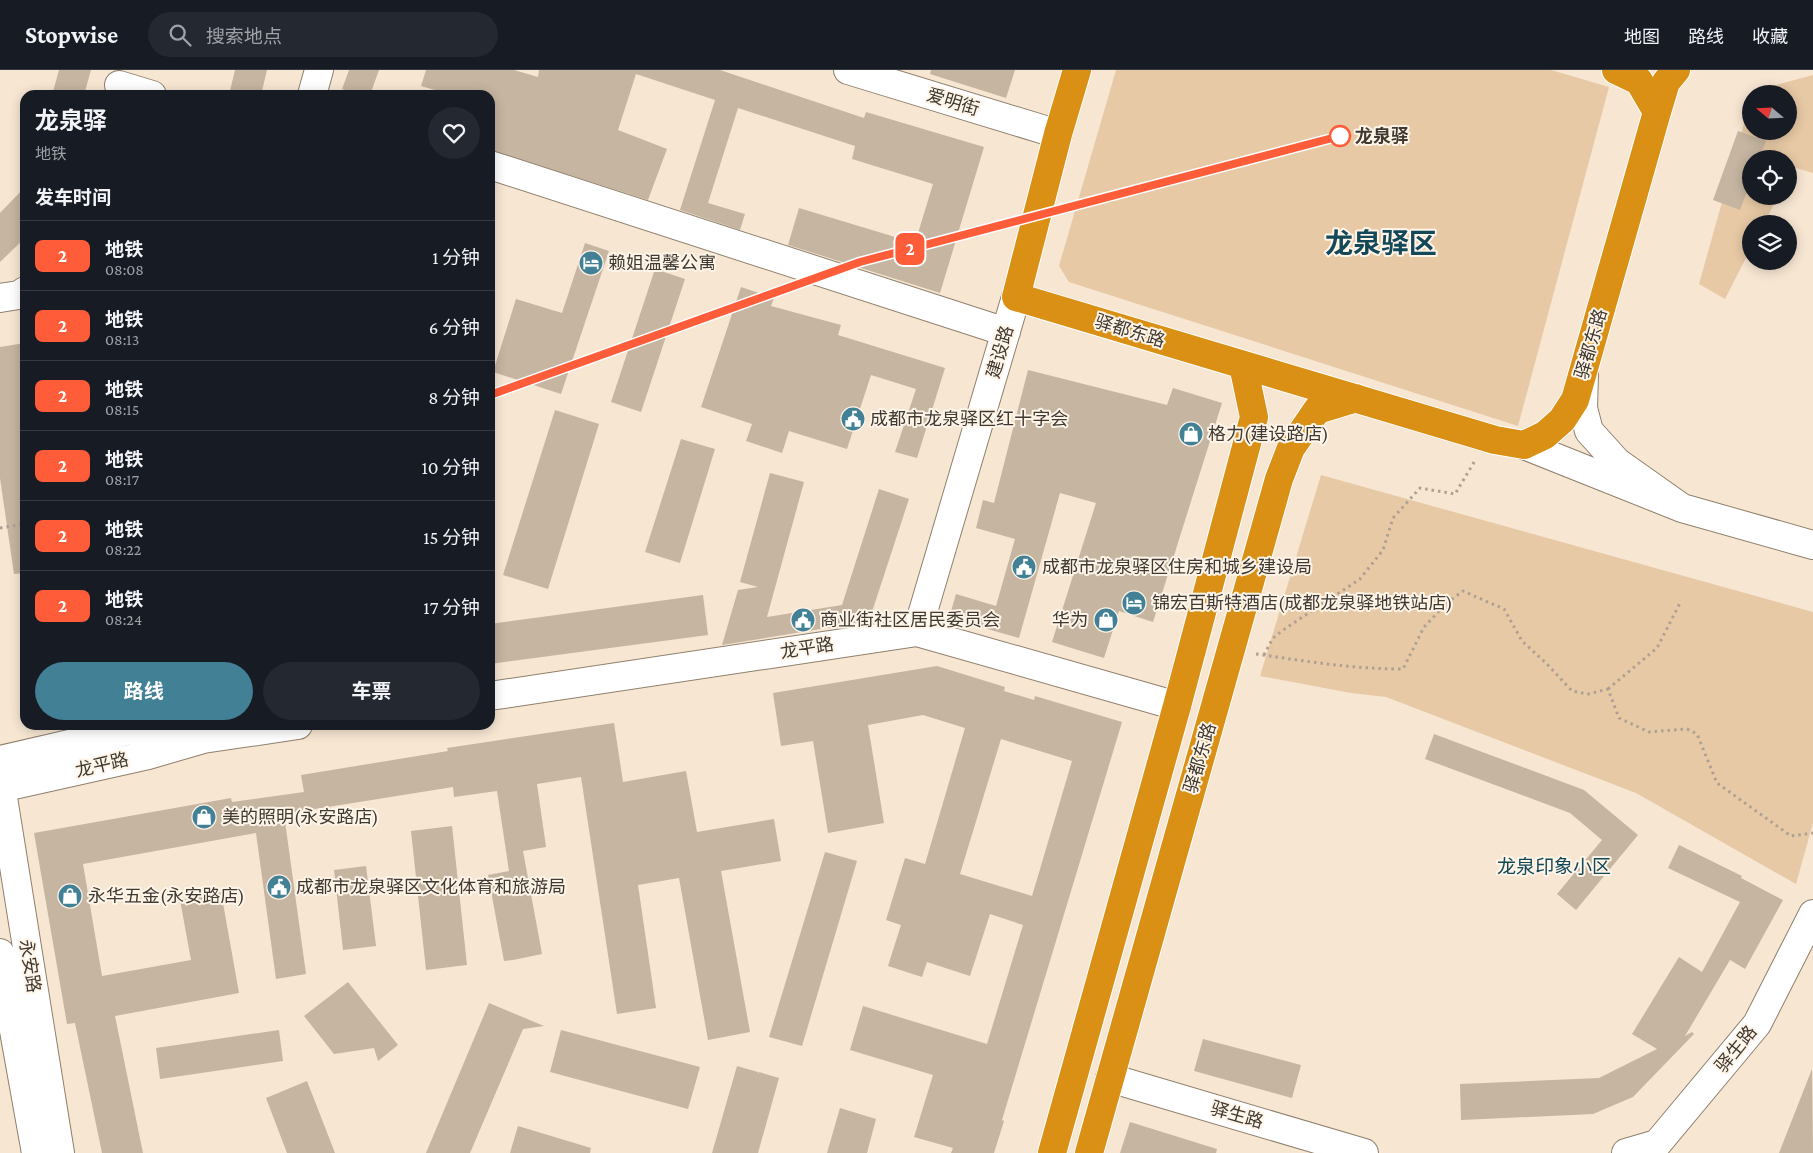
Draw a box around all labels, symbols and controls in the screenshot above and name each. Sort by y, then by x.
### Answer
search box [148,12,498,57]
text: Stopwise [25,21,118,48]
icon: search [166,21,194,49]
text: 搜索地点 [206,26,282,47]
text: 地图 [1624,27,1660,47]
text: 路线 [1688,27,1724,47]
text: 收藏 [1752,27,1788,47]
street label: 爱明街 [924,85,982,119]
north arrow [1742,85,1798,140]
map controls [1742,85,1797,270]
text: 龙泉驿 [35,107,107,134]
button: heart [428,107,480,159]
marker: 龙泉驿 [1329,125,1351,147]
place label: 龙泉驿 [1355,126,1409,146]
text: 地铁 [35,145,67,162]
button: locate [1742,150,1797,205]
text: 发车时间 [35,187,111,208]
button: layers [1742,215,1797,270]
district label: 龙泉驿区 [1325,228,1437,259]
line badge: 2 [894,233,926,265]
text: 地铁 [105,239,143,260]
text: 2 [905,239,915,259]
text: 2 [58,246,67,266]
text: 1 分钟 [432,247,480,268]
hotel icon: 赖姐温馨公寓 [578,250,604,276]
place label: 赖姐温馨公寓 [608,253,716,273]
text: 08:08 [105,261,144,278]
street label: 驿都东路 [1571,307,1611,381]
text: 地铁 [105,309,143,330]
street label: 驿都东路 [1093,311,1167,351]
text: 2 [58,316,67,336]
text: 6 分钟 [429,317,480,338]
street label: 建设路 [983,323,1017,381]
text: 08:13 [105,331,139,348]
text: 地铁 [105,379,143,400]
text: 2 [58,386,67,406]
text: 8 分钟 [428,387,480,408]
text: 08:15 [105,401,139,418]
public building icon: 成都市龙泉驿区红十字会 [840,406,866,432]
place label: 成都市龙泉驿区红十字会 [870,409,1068,429]
shop icon: 格力(建设路店) [1178,421,1204,447]
place label: 格力(建设路店) [1208,424,1329,445]
text: 地铁 [105,449,143,470]
text: 2 [58,456,67,476]
text: 10 分钟 [421,457,480,478]
text: 08:17 [105,471,139,488]
text: 地铁 [105,519,143,540]
text: 2 [58,526,67,546]
text: 15 分钟 [423,527,480,548]
text: 08:22 [105,541,141,558]
public building icon: 成都市龙泉驿区住房和城乡建设局 [1011,554,1037,580]
place label: 成都市龙泉驿区住房和城乡建设局 [1042,557,1312,577]
text: 地铁 [105,589,143,610]
hotel icon: 锦宏百斯特酒店(成都龙泉驿地铁站店) [1121,590,1147,616]
place label: 锦宏百斯特酒店(成都龙泉驿地铁站店) [1152,593,1453,614]
text: 2 [58,596,67,616]
text: 17 分钟 [423,597,480,618]
public building icon: 商业街社区居民委员会 [790,607,816,633]
shop icon: 华为 [1093,607,1119,633]
place label: 商业街社区居民委员会 [820,610,1000,630]
place label: 华为 [1052,610,1088,630]
text: 08:24 [105,611,142,628]
street label: 龙平路 [779,634,835,662]
button: 路线 [35,662,253,720]
button: 车票 [263,662,480,720]
street label: 驿都东路 [1180,721,1220,795]
street label: 龙平路 [73,749,131,781]
shop icon: 美的照明(永安路店) [191,804,217,830]
place label: 美的照明(永安路店) [222,807,379,828]
district label: 龙泉印象小区 [1497,856,1611,877]
public building icon: 成都市龙泉驿区文化体育和旅游局 [266,874,292,900]
place label: 成都市龙泉驿区文化体育和旅游局 [296,877,566,897]
shop icon: 永华五金(永安路店) [57,883,83,909]
place label: 永华五金(永安路店) [88,886,245,907]
street label: 永安路 [16,938,44,994]
street label: 驿生路 [1711,1022,1761,1076]
street label: 驿生路 [1208,1098,1266,1132]

